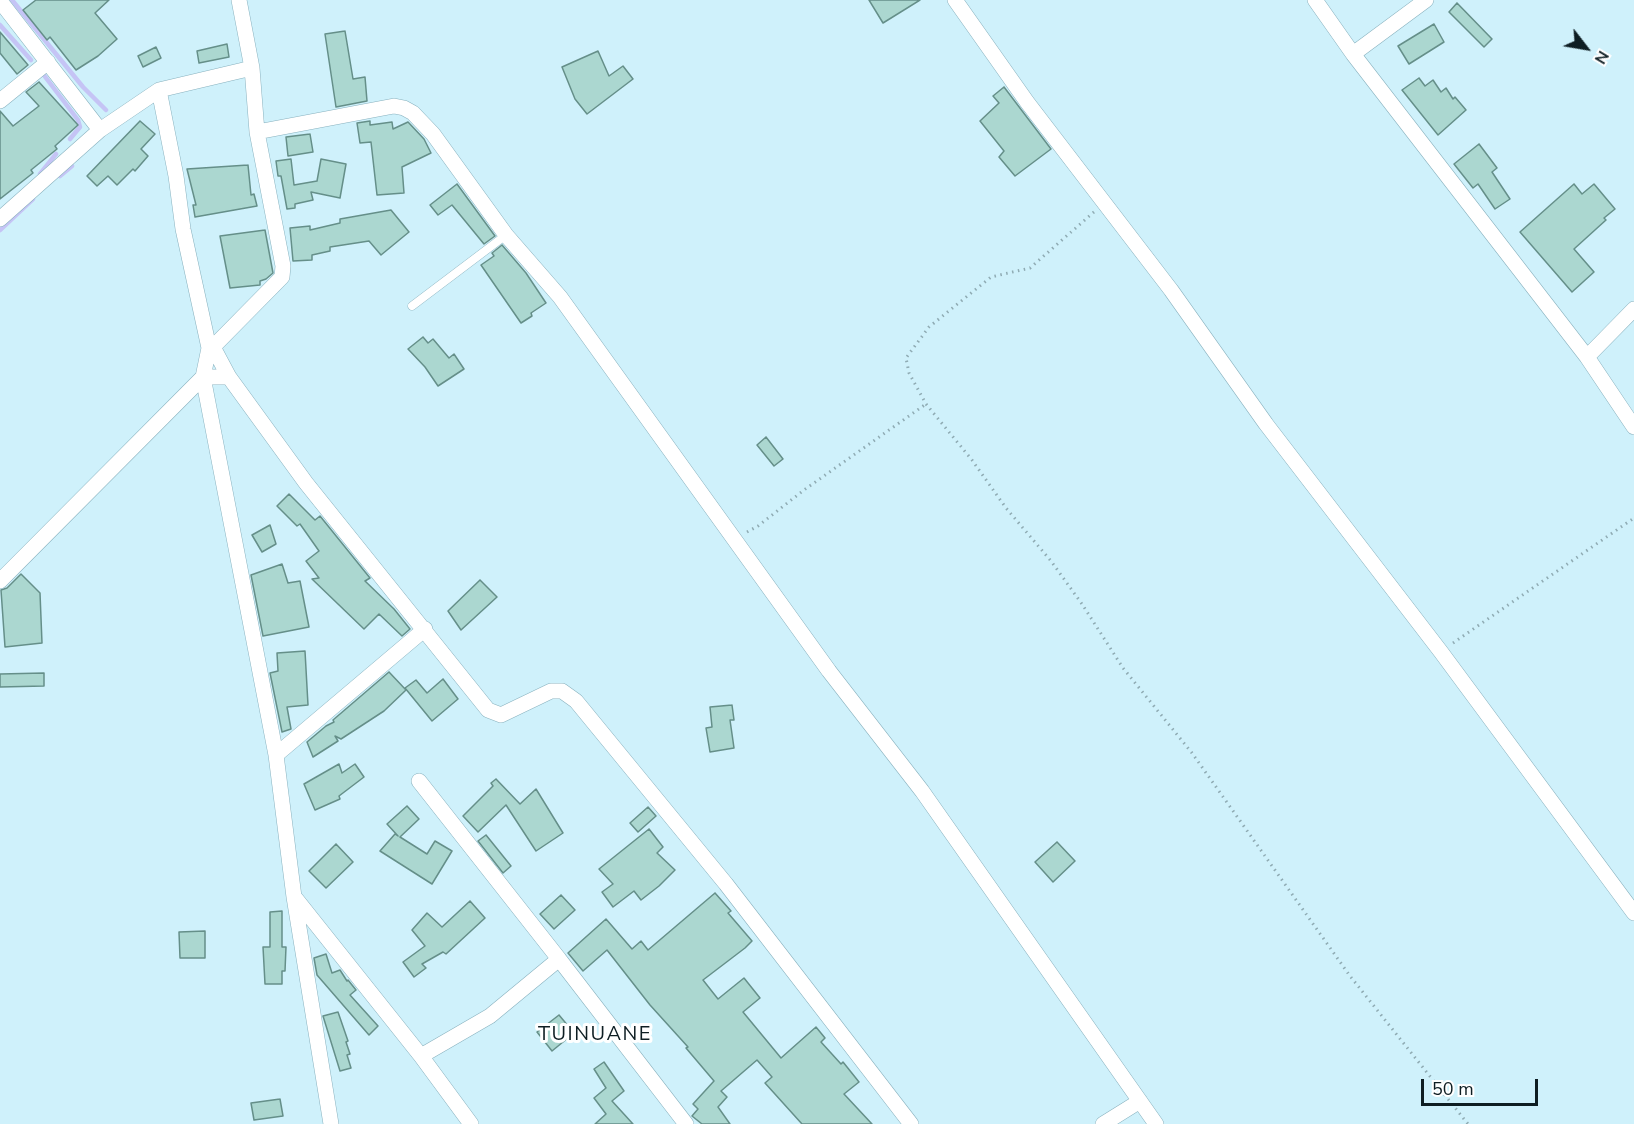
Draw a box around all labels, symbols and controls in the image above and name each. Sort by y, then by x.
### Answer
north arrow [1556,18,1616,78]
text: N [1589,46,1614,68]
district label: TUINUANE [538,1023,652,1047]
scale bar [1424,1067,1541,1105]
text: 50 m [1432,1077,1474,1101]

